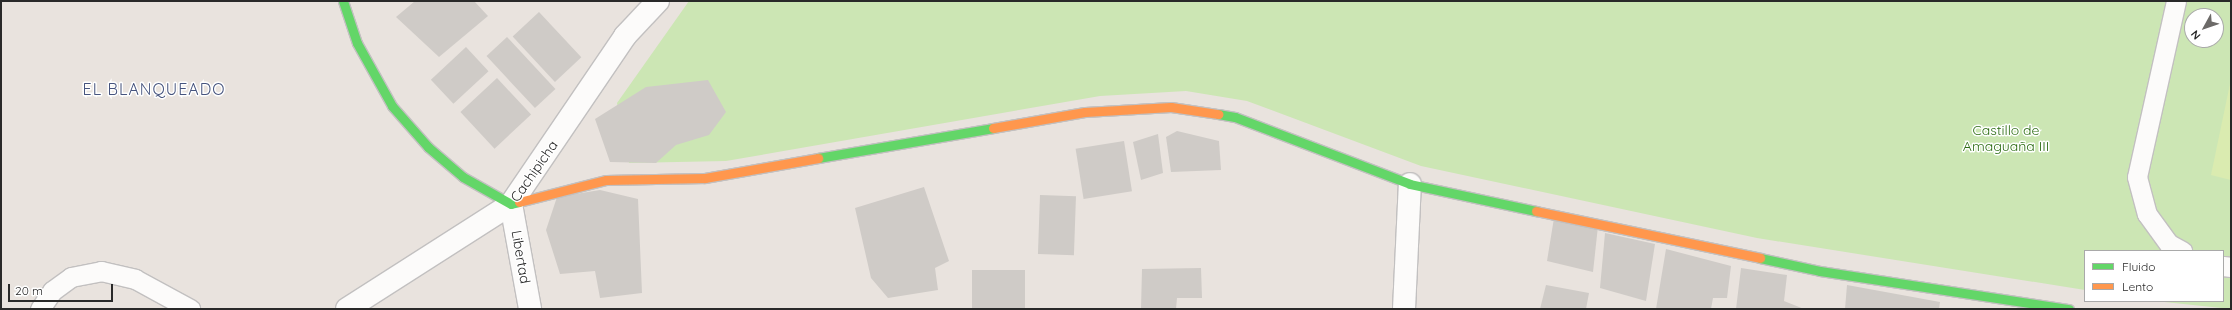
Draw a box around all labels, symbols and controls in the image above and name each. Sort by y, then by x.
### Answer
north arrow [2184,8,2224,48]
text: N [2188,27,2204,43]
district label: EL BLANQUEADO [83,79,225,99]
park label: Castillo de Amaguaña III [1963,122,2049,154]
street label: Cachipicha [507,137,561,205]
street label: Libertad [508,229,534,285]
legend [2084,250,2224,302]
text: Fluido [2122,259,2155,274]
scale bar [10,276,115,302]
text: Lento [2122,279,2153,294]
text: 20 m [15,283,43,298]

